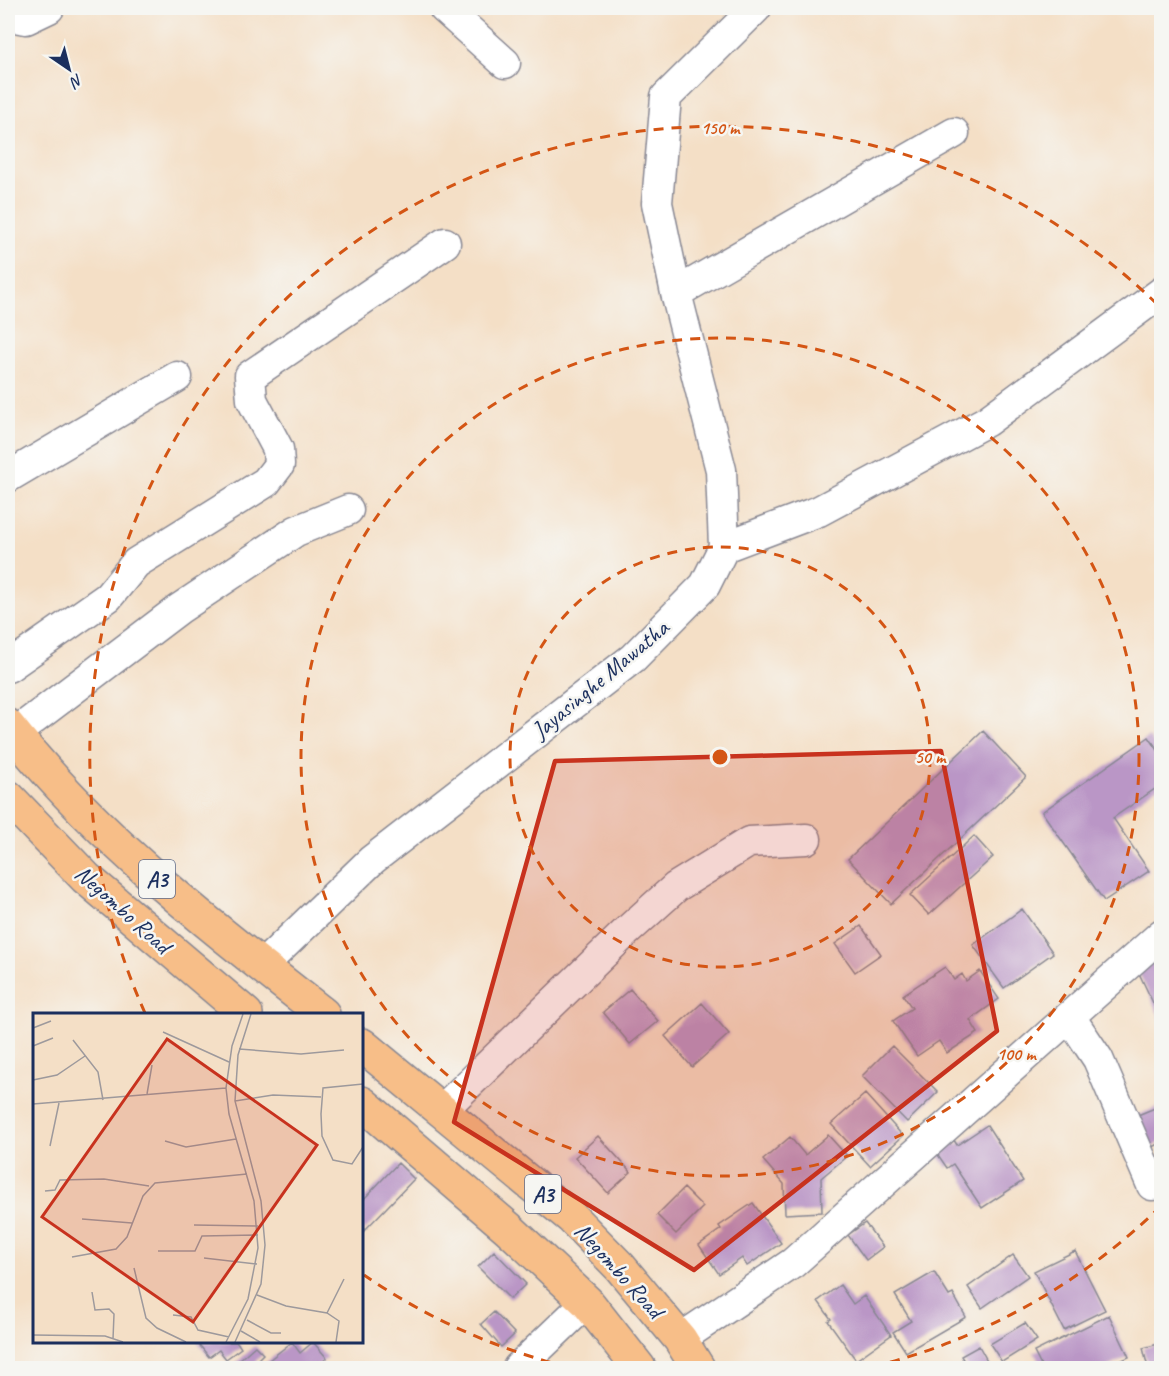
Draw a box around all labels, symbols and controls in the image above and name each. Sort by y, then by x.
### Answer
north arrow [39,39,99,99]
text: N [65,69,87,93]
text: 150 m [701,117,741,139]
street label: Jayasinghe Mawatha [525,612,676,746]
text: 50 m [915,746,947,768]
centre of rings [710,747,730,767]
street label: Negombo Road [69,858,180,962]
road number: A3 [139,860,175,898]
inset map [33,1013,363,1343]
text: 100 m [997,1043,1037,1065]
road number: A3 [525,1175,561,1213]
street label: Negombo Road [568,1216,672,1327]

